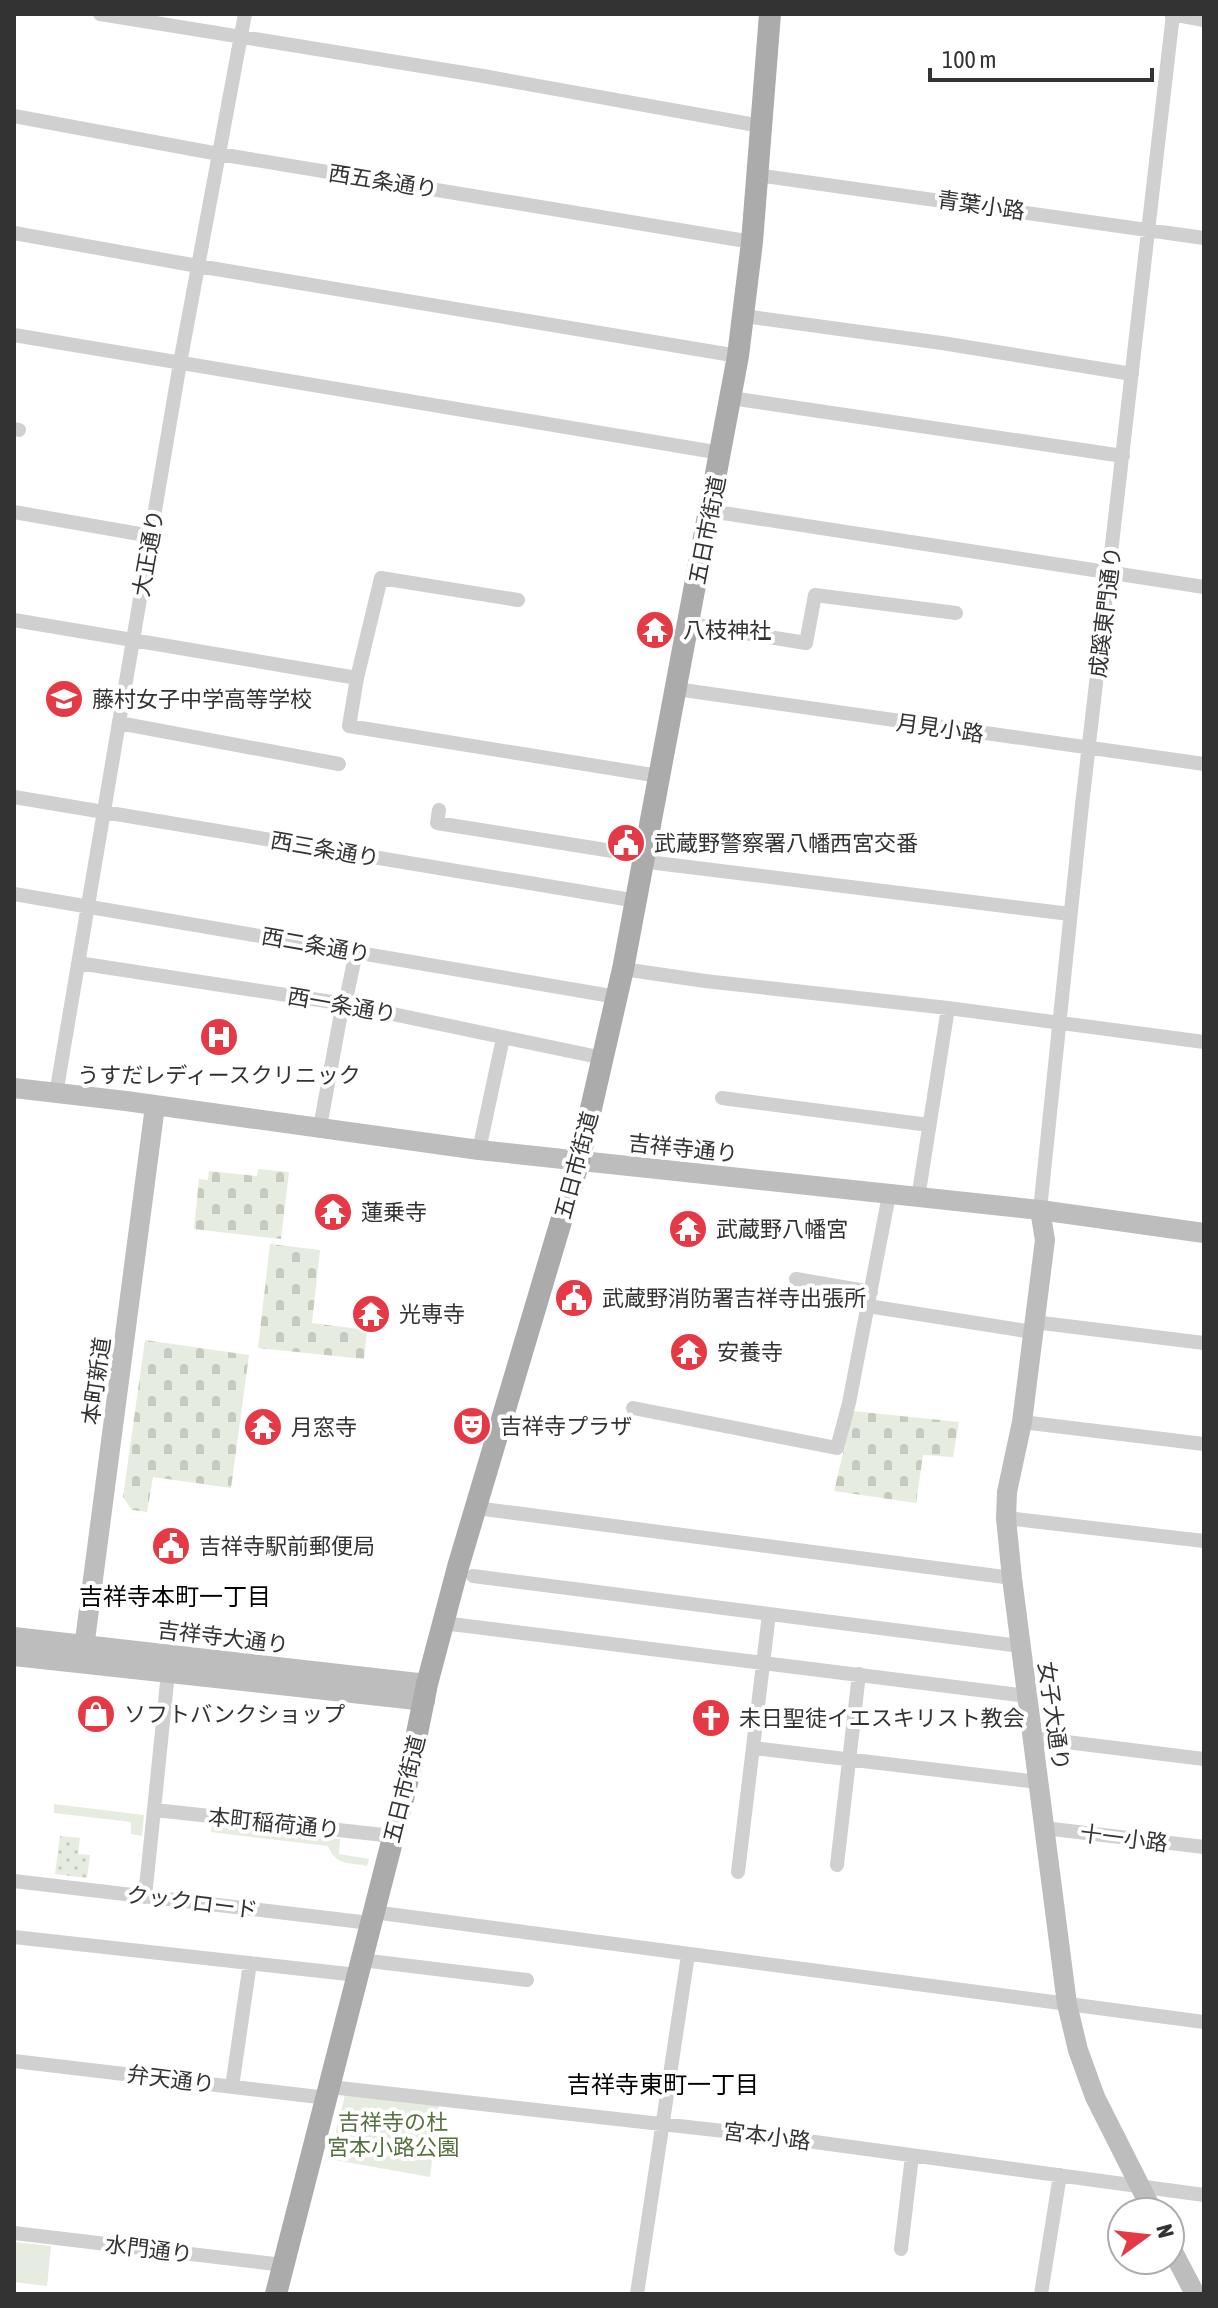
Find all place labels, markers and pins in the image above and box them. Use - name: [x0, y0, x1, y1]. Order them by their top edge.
- temple icon: 八枝神社: [634, 609, 676, 651]
- place label: 八枝神社: [683, 617, 771, 643]
- school or university icon: 藤村女子中学高等学校: [43, 678, 85, 720]
- place label: 藤村女子中学高等学校: [92, 686, 312, 712]
- public building icon: 武蔵野警察署八幡西宮交番: [605, 822, 647, 864]
- place label: 武蔵野警察署八幡西宮交番: [654, 830, 918, 856]
- hospital icon: うすだレディースクリニック: [198, 1016, 240, 1058]
- place label: うすだレディースクリニック: [77, 1062, 361, 1088]
- temple icon: 蓮乗寺: [312, 1191, 354, 1233]
- place label: 蓮乗寺: [361, 1199, 427, 1225]
- temple icon: 武蔵野八幡宮: [667, 1208, 709, 1250]
- place label: 武蔵野八幡宮: [716, 1216, 848, 1242]
- public building icon: 武蔵野消防署吉祥寺出張所: [553, 1277, 595, 1319]
- place label: 武蔵野消防署吉祥寺出張所: [602, 1285, 866, 1311]
- temple icon: 光専寺: [350, 1293, 392, 1335]
- place label: 光専寺: [399, 1301, 465, 1327]
- temple icon: 安養寺: [668, 1331, 710, 1373]
- place label: 安養寺: [717, 1339, 783, 1365]
- theatre icon: 吉祥寺プラザ: [451, 1405, 493, 1447]
- temple icon: 月窓寺: [242, 1406, 284, 1448]
- place label: 吉祥寺プラザ: [500, 1413, 632, 1439]
- place label: 月窓寺: [291, 1414, 357, 1440]
- public building icon: 吉祥寺駅前郵便局: [150, 1525, 192, 1567]
- place label: 吉祥寺駅前郵便局: [199, 1533, 375, 1559]
- shop icon: ソフトバンクショップ: [75, 1693, 117, 1735]
- church icon: 未日聖徒イエスキリスト教会: [690, 1697, 732, 1739]
- place label: ソフトバンクショップ: [124, 1701, 345, 1727]
- place label: 未日聖徒イエスキリスト教会: [739, 1705, 1025, 1731]

